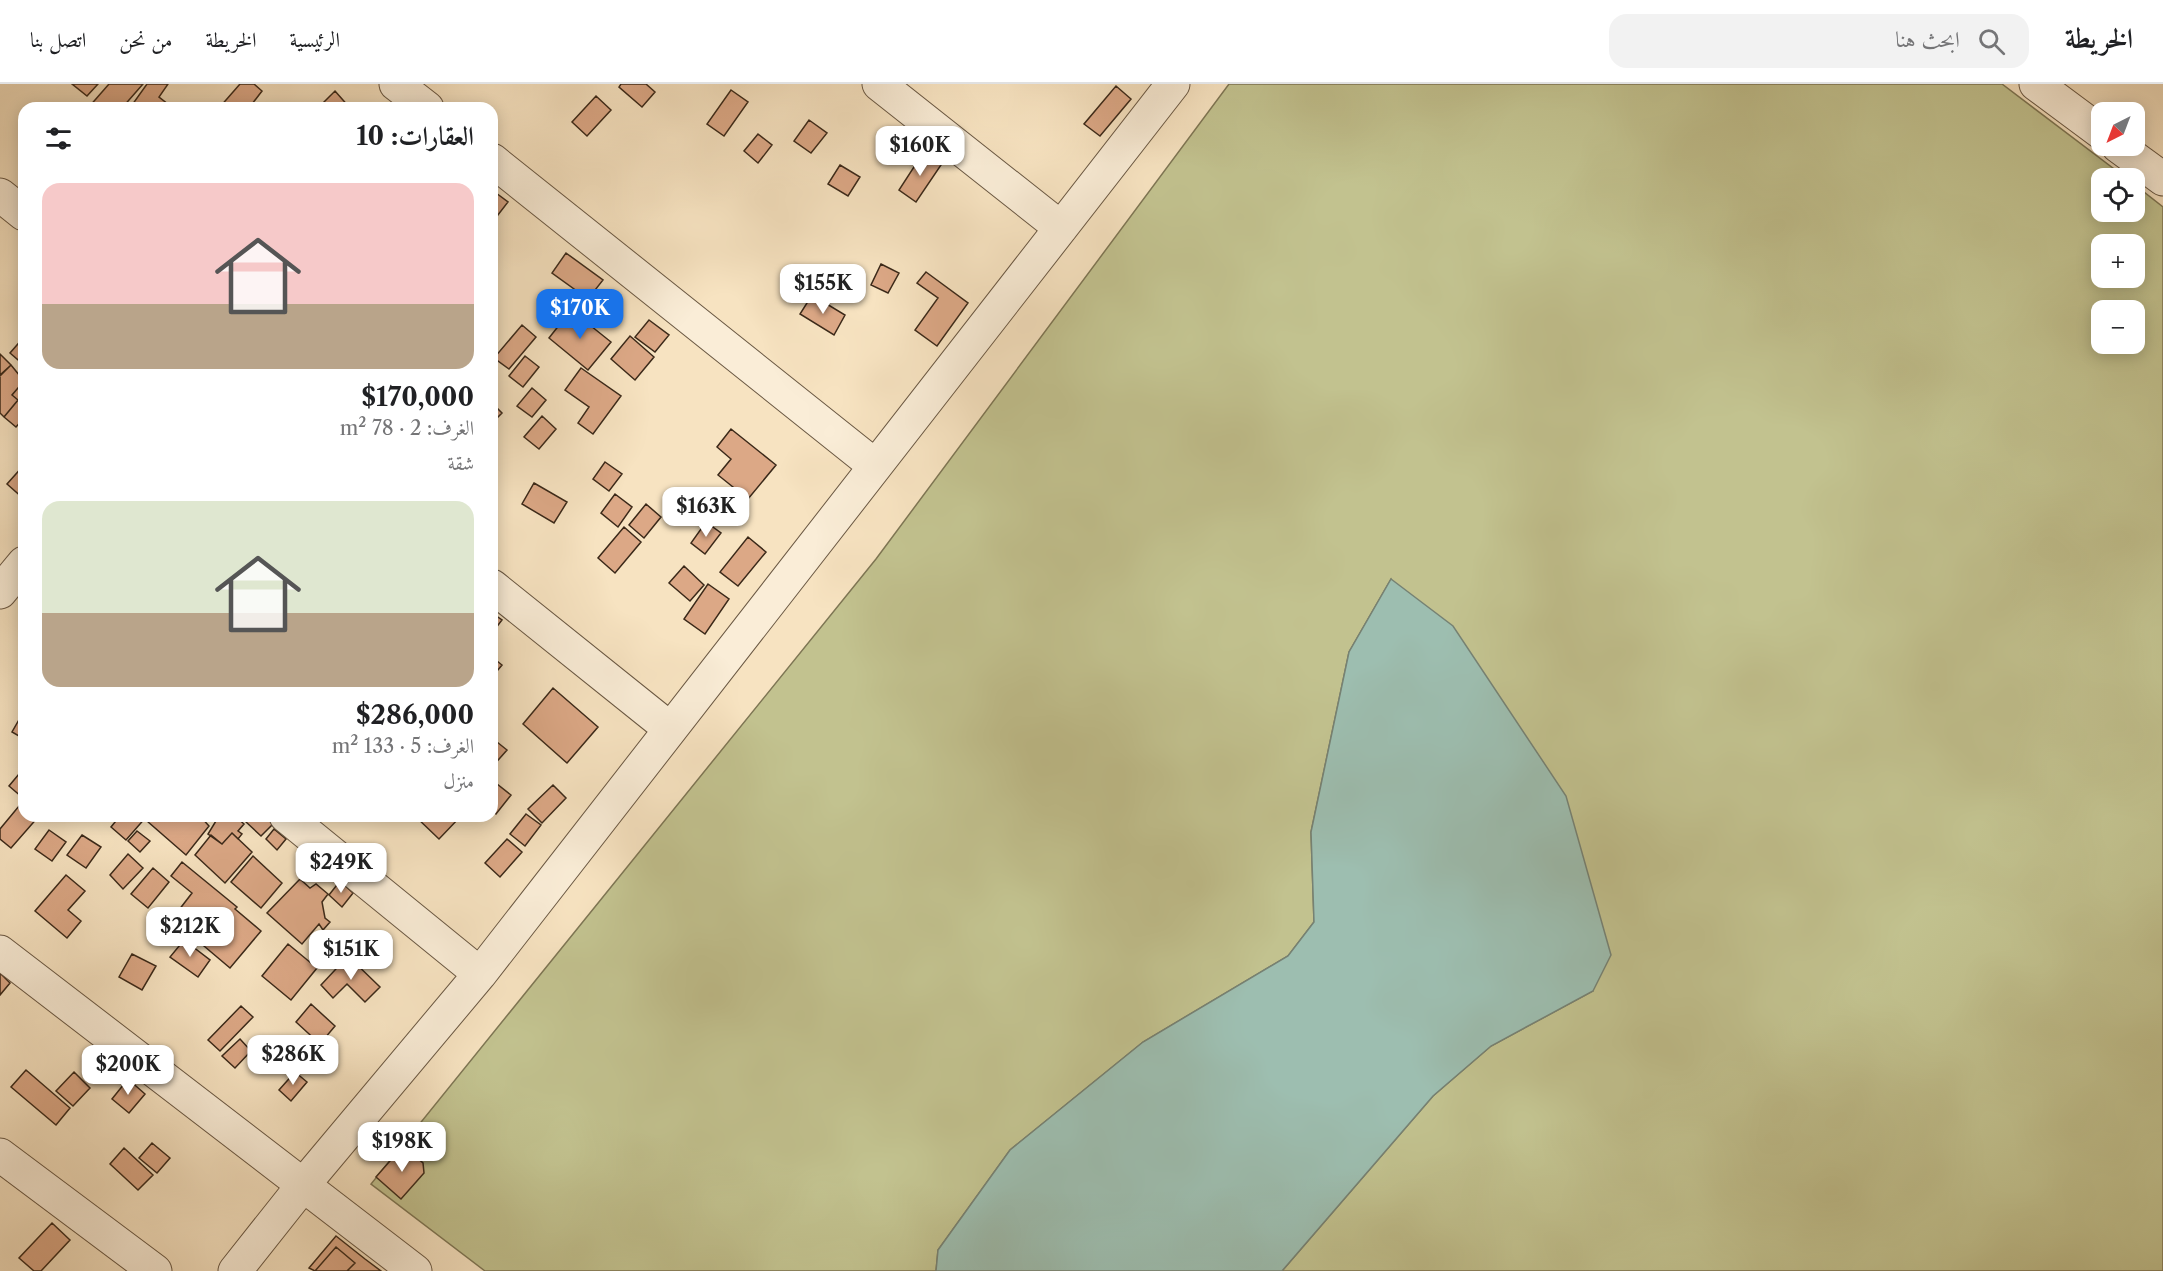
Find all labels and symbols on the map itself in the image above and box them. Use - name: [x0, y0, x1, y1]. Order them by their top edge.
- north arrow: [2091, 102, 2145, 156]
- pin: $160K: [878, 126, 962, 177]
- pin: $155K: [781, 264, 865, 315]
- pin: $170K: [538, 289, 622, 340]
- pin: $163K: [664, 487, 748, 538]
- pin: $249K: [299, 843, 383, 894]
- pin: $212K: [148, 907, 232, 958]
- pin: $151K: [309, 930, 393, 981]
- pin: $286K: [251, 1035, 335, 1086]
- pin: $200K: [86, 1045, 170, 1096]
- pin: $198K: [360, 1122, 444, 1173]

